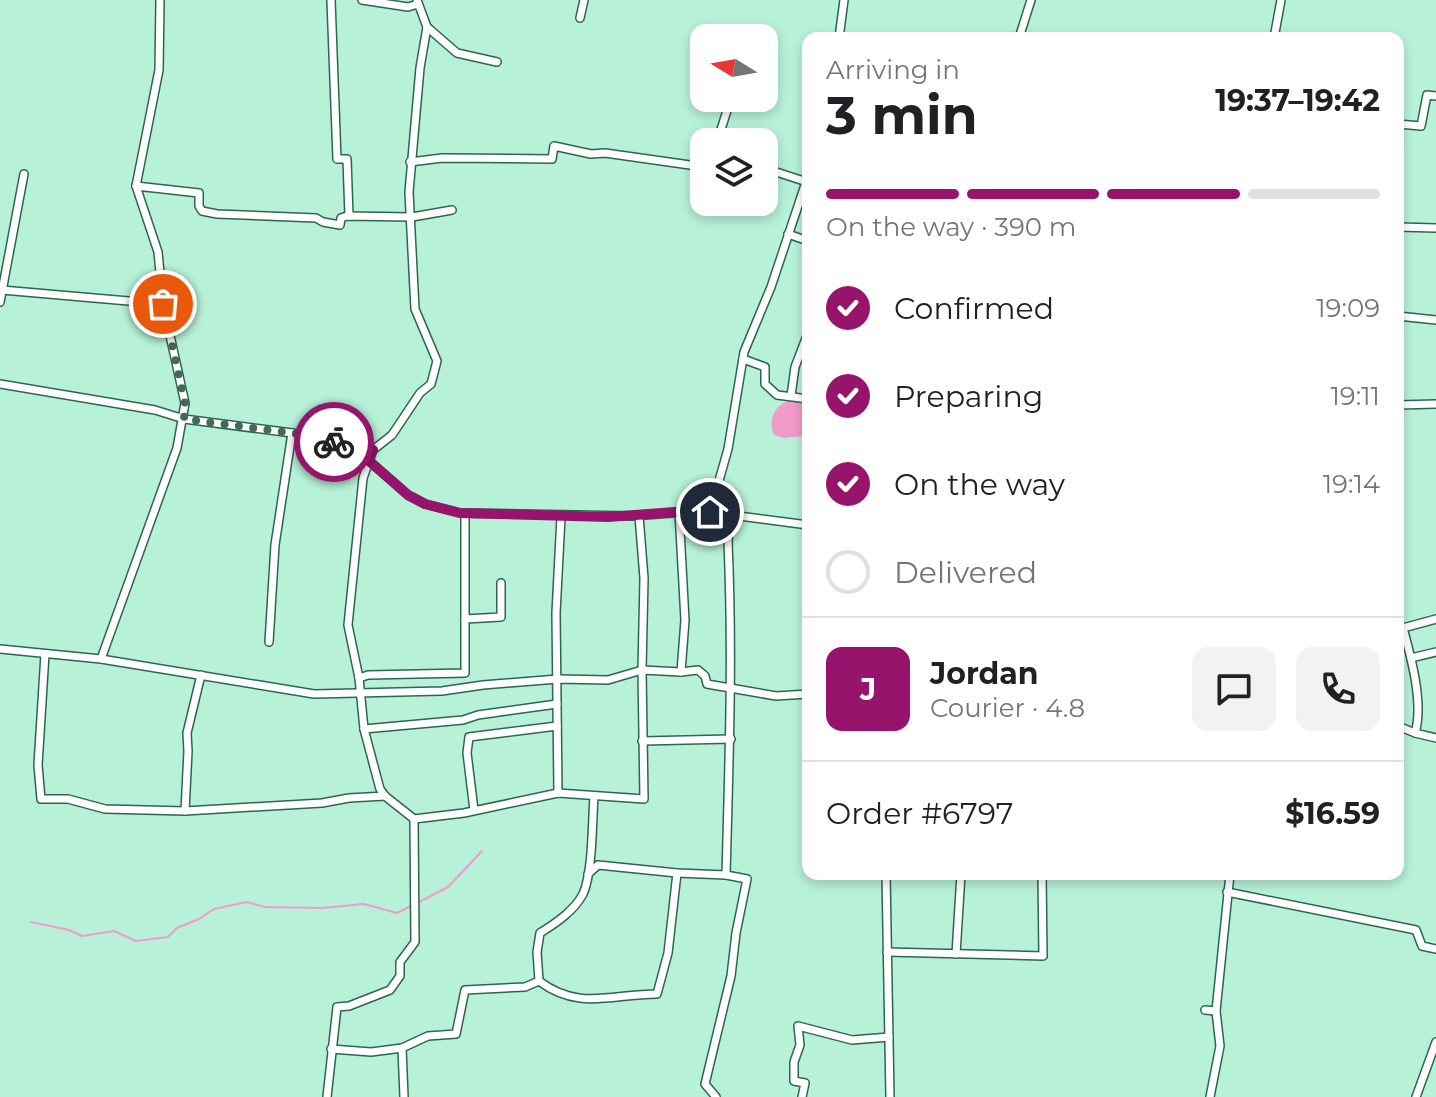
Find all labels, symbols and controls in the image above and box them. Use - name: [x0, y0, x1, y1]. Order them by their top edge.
- north arrow: [690, 24, 778, 112]
- map controls: [690, 24, 778, 216]
- text: Arriving in: [826, 54, 960, 86]
- text: 19:37–19:42: [1215, 82, 1380, 119]
- text: 3 min: [826, 84, 978, 147]
- button: layers: [690, 128, 778, 216]
- text: On the way · 390 m: [826, 211, 1076, 243]
- pin: [129, 270, 197, 338]
- icon: bag: [141, 282, 185, 326]
- icon: check: [826, 286, 870, 330]
- text: Confirmed: [894, 290, 1054, 327]
- text: 19:09: [1316, 292, 1380, 324]
- icon: check: [826, 374, 870, 418]
- text: Preparing: [894, 378, 1043, 415]
- text: 19:11: [1330, 380, 1380, 412]
- courier: [294, 402, 374, 482]
- icon: bike: [312, 420, 356, 464]
- icon: check: [826, 462, 870, 506]
- text: On the way: [894, 466, 1065, 503]
- text: 19:14: [1323, 468, 1380, 500]
- pin: [676, 478, 744, 546]
- icon: home: [688, 490, 732, 534]
- text: Delivered: [894, 554, 1037, 591]
- button: chat: [1192, 647, 1276, 731]
- button: phone: [1296, 647, 1380, 731]
- text: Jordan: [930, 655, 1039, 692]
- text: J: [860, 671, 876, 708]
- text: Courier · 4.8: [930, 692, 1085, 724]
- text: Order #6797: [826, 795, 1013, 832]
- text: $16.59: [1285, 795, 1380, 832]

